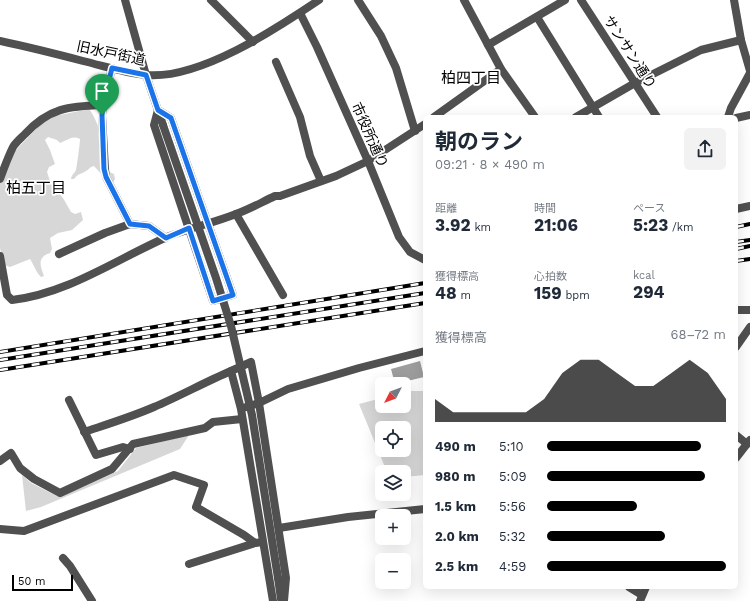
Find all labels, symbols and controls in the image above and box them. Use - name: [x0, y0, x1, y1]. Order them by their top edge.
- street label: サンサン通り: [600, 12, 660, 92]
- street label: 旧水戸街道: [75, 38, 147, 68]
- district label: 柏四丁目: [441, 69, 501, 87]
- pin: [85, 74, 119, 115]
- icon: arrive: [91, 80, 113, 102]
- street label: 市役所通り: [348, 100, 392, 170]
- button: share: [684, 128, 726, 170]
- text: 朝のラン: [435, 129, 523, 154]
- text: 09:21 · 8 × 490 m: [435, 157, 545, 172]
- district label: 柏五丁目: [6, 179, 66, 197]
- text: 距離: [435, 202, 457, 215]
- text: 時間: [534, 202, 556, 215]
- text: ペース: [633, 202, 665, 215]
- text: 3.92: [435, 215, 471, 235]
- text: 21:06: [534, 215, 578, 235]
- text: 5:23: [633, 215, 668, 235]
- text: km: [471, 221, 491, 234]
- text: /km: [668, 221, 694, 234]
- text: kcal: [633, 269, 655, 282]
- text: 獲得標高: [435, 270, 479, 283]
- text: 心拍数: [534, 270, 567, 283]
- text: 294: [633, 282, 665, 302]
- text: 48: [435, 283, 457, 303]
- text: 159: [534, 283, 562, 303]
- text: m: [457, 289, 471, 302]
- text: bpm: [562, 289, 590, 302]
- text: 68–72 m: [671, 327, 726, 342]
- text: 獲得標高: [435, 330, 487, 345]
- north arrow: [375, 377, 411, 413]
- map controls: [375, 377, 411, 589]
- button: locate: [375, 421, 411, 457]
- text: 490 m: [435, 439, 476, 454]
- text: 5:10: [499, 439, 524, 454]
- button: layers: [375, 465, 411, 501]
- text: 980 m: [435, 469, 475, 484]
- text: 5:09: [499, 469, 527, 484]
- text: 1.5 km: [435, 499, 476, 514]
- text: 5:56: [499, 499, 526, 514]
- button: +: [375, 509, 411, 545]
- text: 2.0 km: [435, 529, 479, 544]
- text: 5:32: [499, 529, 526, 544]
- button: −: [375, 553, 411, 589]
- text: 2.5 km: [435, 559, 478, 574]
- text: 4:59: [499, 559, 526, 574]
- scale bar: [12, 573, 73, 592]
- text: 50 m: [18, 575, 45, 588]

